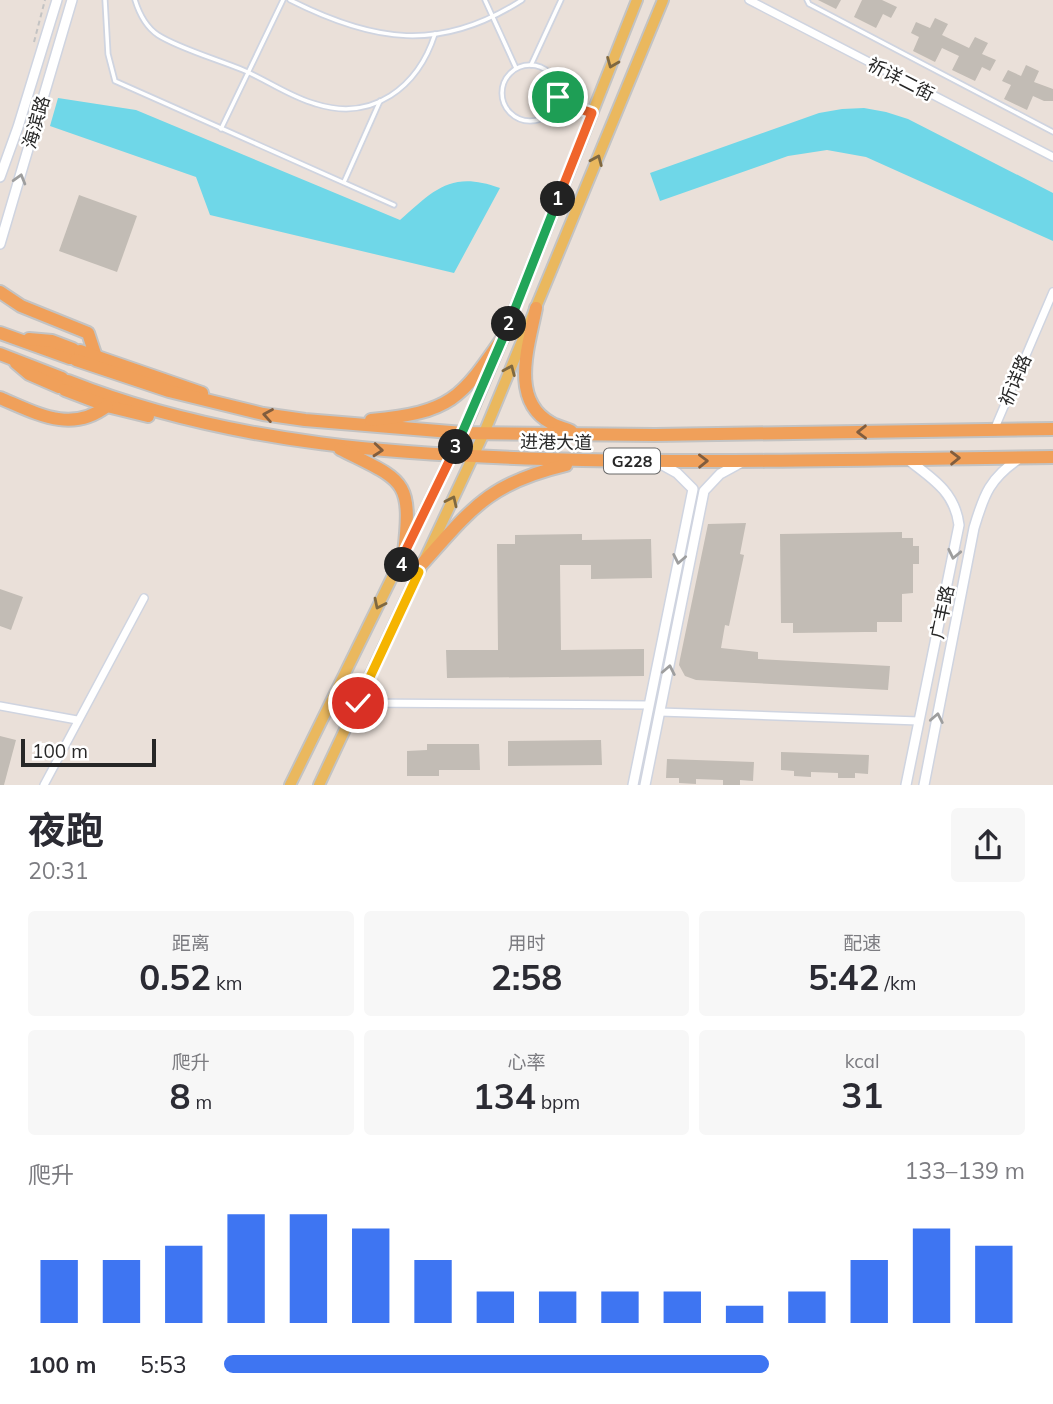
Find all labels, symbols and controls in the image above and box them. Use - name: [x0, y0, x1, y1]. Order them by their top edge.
- street label: 祈详二街: [864, 52, 938, 106]
- one-way arrow: [607, 57, 621, 69]
- pin: [528, 67, 588, 127]
- icon: arrive: [539, 78, 577, 116]
- street label: 海滨路: [18, 93, 54, 151]
- one-way arrow: [589, 155, 603, 167]
- one-way arrow: [11, 173, 26, 185]
- pin: 1: [540, 182, 576, 216]
- text: 1: [552, 186, 563, 210]
- pin: 2: [491, 306, 526, 342]
- text: 2: [503, 311, 514, 335]
- street label: 祈详路: [994, 351, 1036, 409]
- one-way arrow: [502, 365, 516, 378]
- one-way arrow: [262, 408, 274, 423]
- one-way arrow: [857, 424, 867, 440]
- pin: 3: [438, 430, 474, 464]
- street label: 进港大道: [520, 430, 592, 454]
- text: 3: [450, 434, 461, 458]
- one-way arrow: [373, 442, 384, 457]
- road number: G228: [604, 448, 660, 474]
- one-way arrow: [950, 450, 961, 466]
- one-way arrow: [698, 453, 709, 469]
- one-way arrow: [444, 496, 458, 508]
- pin: 4: [384, 548, 420, 582]
- one-way arrow: [947, 548, 962, 560]
- text: 4: [396, 552, 407, 576]
- one-way arrow: [672, 553, 687, 565]
- street label: 广丰路: [925, 583, 959, 641]
- one-way arrow: [373, 597, 387, 609]
- one-way arrow: [660, 664, 675, 676]
- pin: [328, 673, 388, 733]
- icon: check: [339, 684, 377, 722]
- one-way arrow: [929, 712, 944, 723]
- scale bar: [21, 736, 156, 767]
- text: 100 m: [32, 739, 88, 763]
- text: 夜跑: [28, 806, 104, 854]
- button: share: [951, 808, 1025, 882]
- text: 20:31: [28, 856, 88, 885]
- text: 距离: [172, 931, 210, 955]
- text: 用时: [507, 931, 546, 955]
- text: 配速: [843, 931, 881, 955]
- text: 0.52: [139, 955, 211, 999]
- text: 2:58: [491, 955, 562, 999]
- text: 5:42: [808, 955, 880, 999]
- text: km: [211, 971, 242, 995]
- text: /km: [880, 971, 916, 995]
- text: kcal: [845, 1049, 880, 1073]
- text: 爬升: [172, 1050, 210, 1074]
- text: 心率: [507, 1050, 546, 1074]
- text: 31: [841, 1073, 883, 1117]
- text: 8: [169, 1074, 191, 1118]
- text: 134: [473, 1074, 536, 1118]
- text: m: [191, 1090, 212, 1114]
- text: bpm: [536, 1090, 580, 1114]
- text: 133–139 m: [904, 1156, 1025, 1185]
- text: 爬升: [28, 1160, 74, 1189]
- text: 100 m: [28, 1350, 96, 1379]
- text: 5:53: [140, 1350, 187, 1379]

